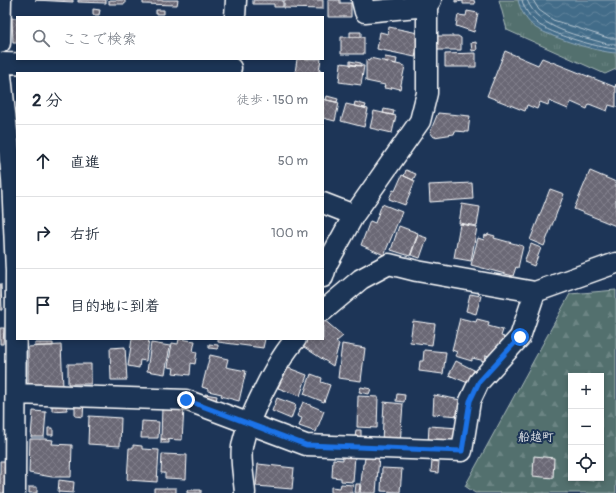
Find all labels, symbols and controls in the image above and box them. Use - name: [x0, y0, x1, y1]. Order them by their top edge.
- search box: [16, 16, 324, 60]
- icon: search: [30, 27, 52, 49]
- text: ここで検索: [62, 30, 137, 49]
- text: 2 分: [32, 90, 62, 111]
- text: 徒歩 · 150 m: [237, 92, 308, 108]
- icon: ahead: [32, 150, 54, 172]
- text: 直進: [70, 153, 100, 172]
- text: 50 m: [278, 153, 308, 169]
- icon: right: [32, 222, 54, 244]
- text: 右折: [70, 225, 100, 244]
- text: 100 m: [271, 225, 308, 241]
- icon: arrive: [32, 294, 54, 316]
- text: 目的地に到着: [70, 297, 160, 316]
- route start: [511, 328, 529, 346]
- map controls: [568, 373, 604, 481]
- button: +: [568, 373, 604, 409]
- route end: [177, 391, 195, 409]
- button: −: [568, 409, 604, 445]
- district label: 船越町: [518, 430, 554, 445]
- button: locate: [568, 445, 604, 481]

